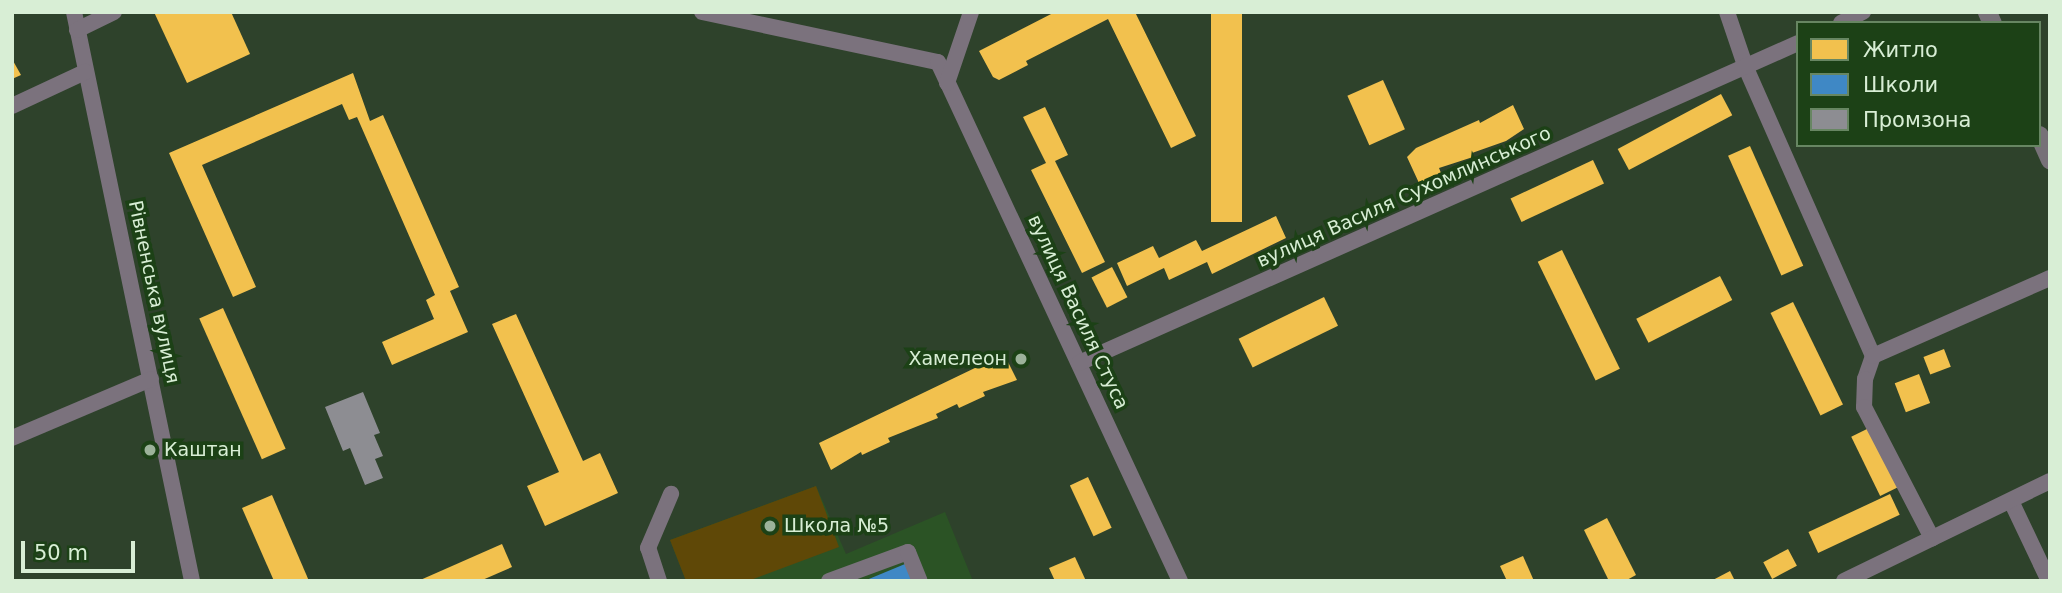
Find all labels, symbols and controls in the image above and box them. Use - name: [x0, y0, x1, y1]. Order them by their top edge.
- legend: [1796, 21, 2041, 147]
- text: Житло: [1863, 38, 1938, 62]
- text: Школи: [1863, 73, 1938, 97]
- text: Промзона: [1863, 108, 1971, 132]
- street label: вулиця Василя Сухомлинського: [1253, 122, 1555, 272]
- street label: Рівненська вулиця: [123, 198, 185, 386]
- street label: вулиця Василя Стуса: [1023, 211, 1133, 413]
- place label: Хамелеон: [908, 348, 1007, 370]
- marker: Хамелеон: [1013, 351, 1029, 367]
- place label: Каштан: [164, 439, 242, 461]
- marker: Каштан: [142, 442, 158, 458]
- place label: Школа №5: [784, 515, 889, 537]
- marker: Школа №5: [762, 518, 778, 534]
- scale bar: [24, 526, 138, 570]
- text: 50 m: [34, 541, 88, 565]

